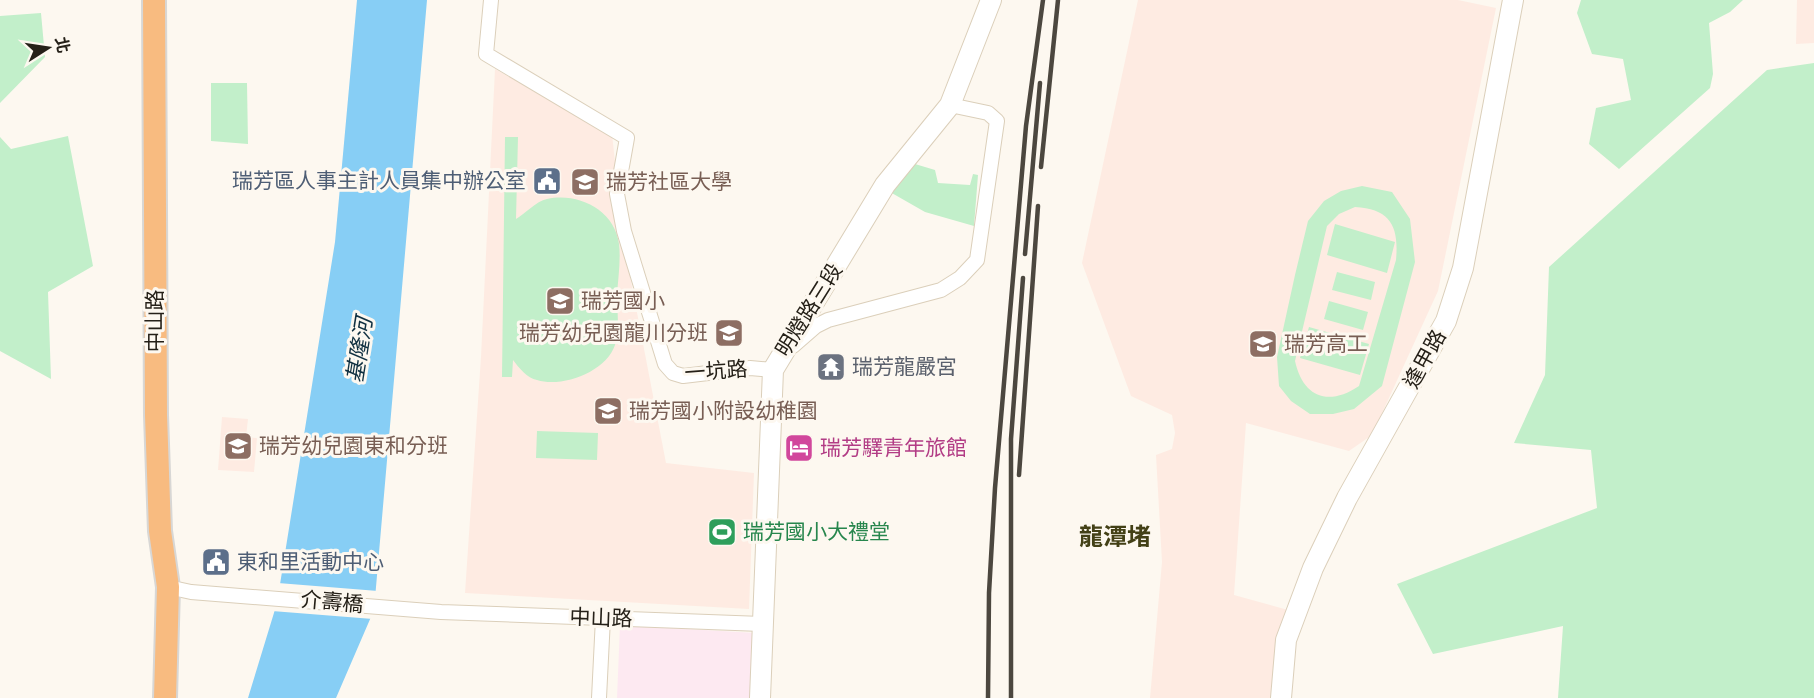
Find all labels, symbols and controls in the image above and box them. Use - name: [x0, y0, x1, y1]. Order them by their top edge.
- north arrow: [18, 18, 78, 78]
- text: 北: [51, 35, 73, 55]
- public building icon: 瑞芳區人事主計人員集中辦公室: [531, 165, 563, 197]
- school or university icon: 瑞芳社區大學: [569, 166, 601, 198]
- place label: 瑞芳區人事主計人員集中辦公室: [232, 168, 526, 193]
- place label: 瑞芳社區大學: [606, 169, 732, 194]
- street label: 明燈路三段: [770, 259, 847, 361]
- school or university icon: 瑞芳國小: [544, 285, 576, 317]
- place label: 瑞芳國小: [581, 288, 665, 313]
- street label: 中山路: [142, 290, 167, 353]
- water label: 基隆河: [342, 312, 378, 385]
- school or university icon: 瑞芳幼兒園龍川分班: [713, 317, 745, 349]
- place label: 瑞芳幼兒園龍川分班: [519, 320, 708, 345]
- street label: 逢甲路: [1398, 325, 1451, 392]
- school or university icon: 瑞芳高工: [1247, 328, 1279, 360]
- place label: 瑞芳高工: [1284, 331, 1368, 356]
- temple icon: 瑞芳龍嚴宮: [815, 351, 847, 383]
- place label: 瑞芳龍嚴宮: [852, 354, 957, 379]
- street label: 一坑路: [684, 356, 748, 385]
- school or university icon: 瑞芳國小附設幼稚園: [592, 395, 624, 427]
- place label: 瑞芳國小附設幼稚園: [629, 398, 818, 423]
- school or university icon: 瑞芳幼兒園東和分班: [222, 430, 254, 462]
- hotel icon: 瑞芳驛青年旅館: [783, 432, 815, 464]
- place label: 瑞芳幼兒園東和分班: [259, 433, 448, 458]
- place label: 瑞芳驛青年旅館: [820, 435, 967, 460]
- sports icon: 瑞芳國小大禮堂: [706, 516, 738, 548]
- place label: 瑞芳國小大禮堂: [743, 519, 890, 544]
- district label: 龍潭堵: [1079, 523, 1151, 551]
- public building icon: 東和里活動中心: [200, 546, 232, 578]
- place label: 東和里活動中心: [237, 549, 384, 574]
- street label: 介壽橋: [300, 586, 365, 617]
- street label: 中山路: [569, 604, 633, 631]

